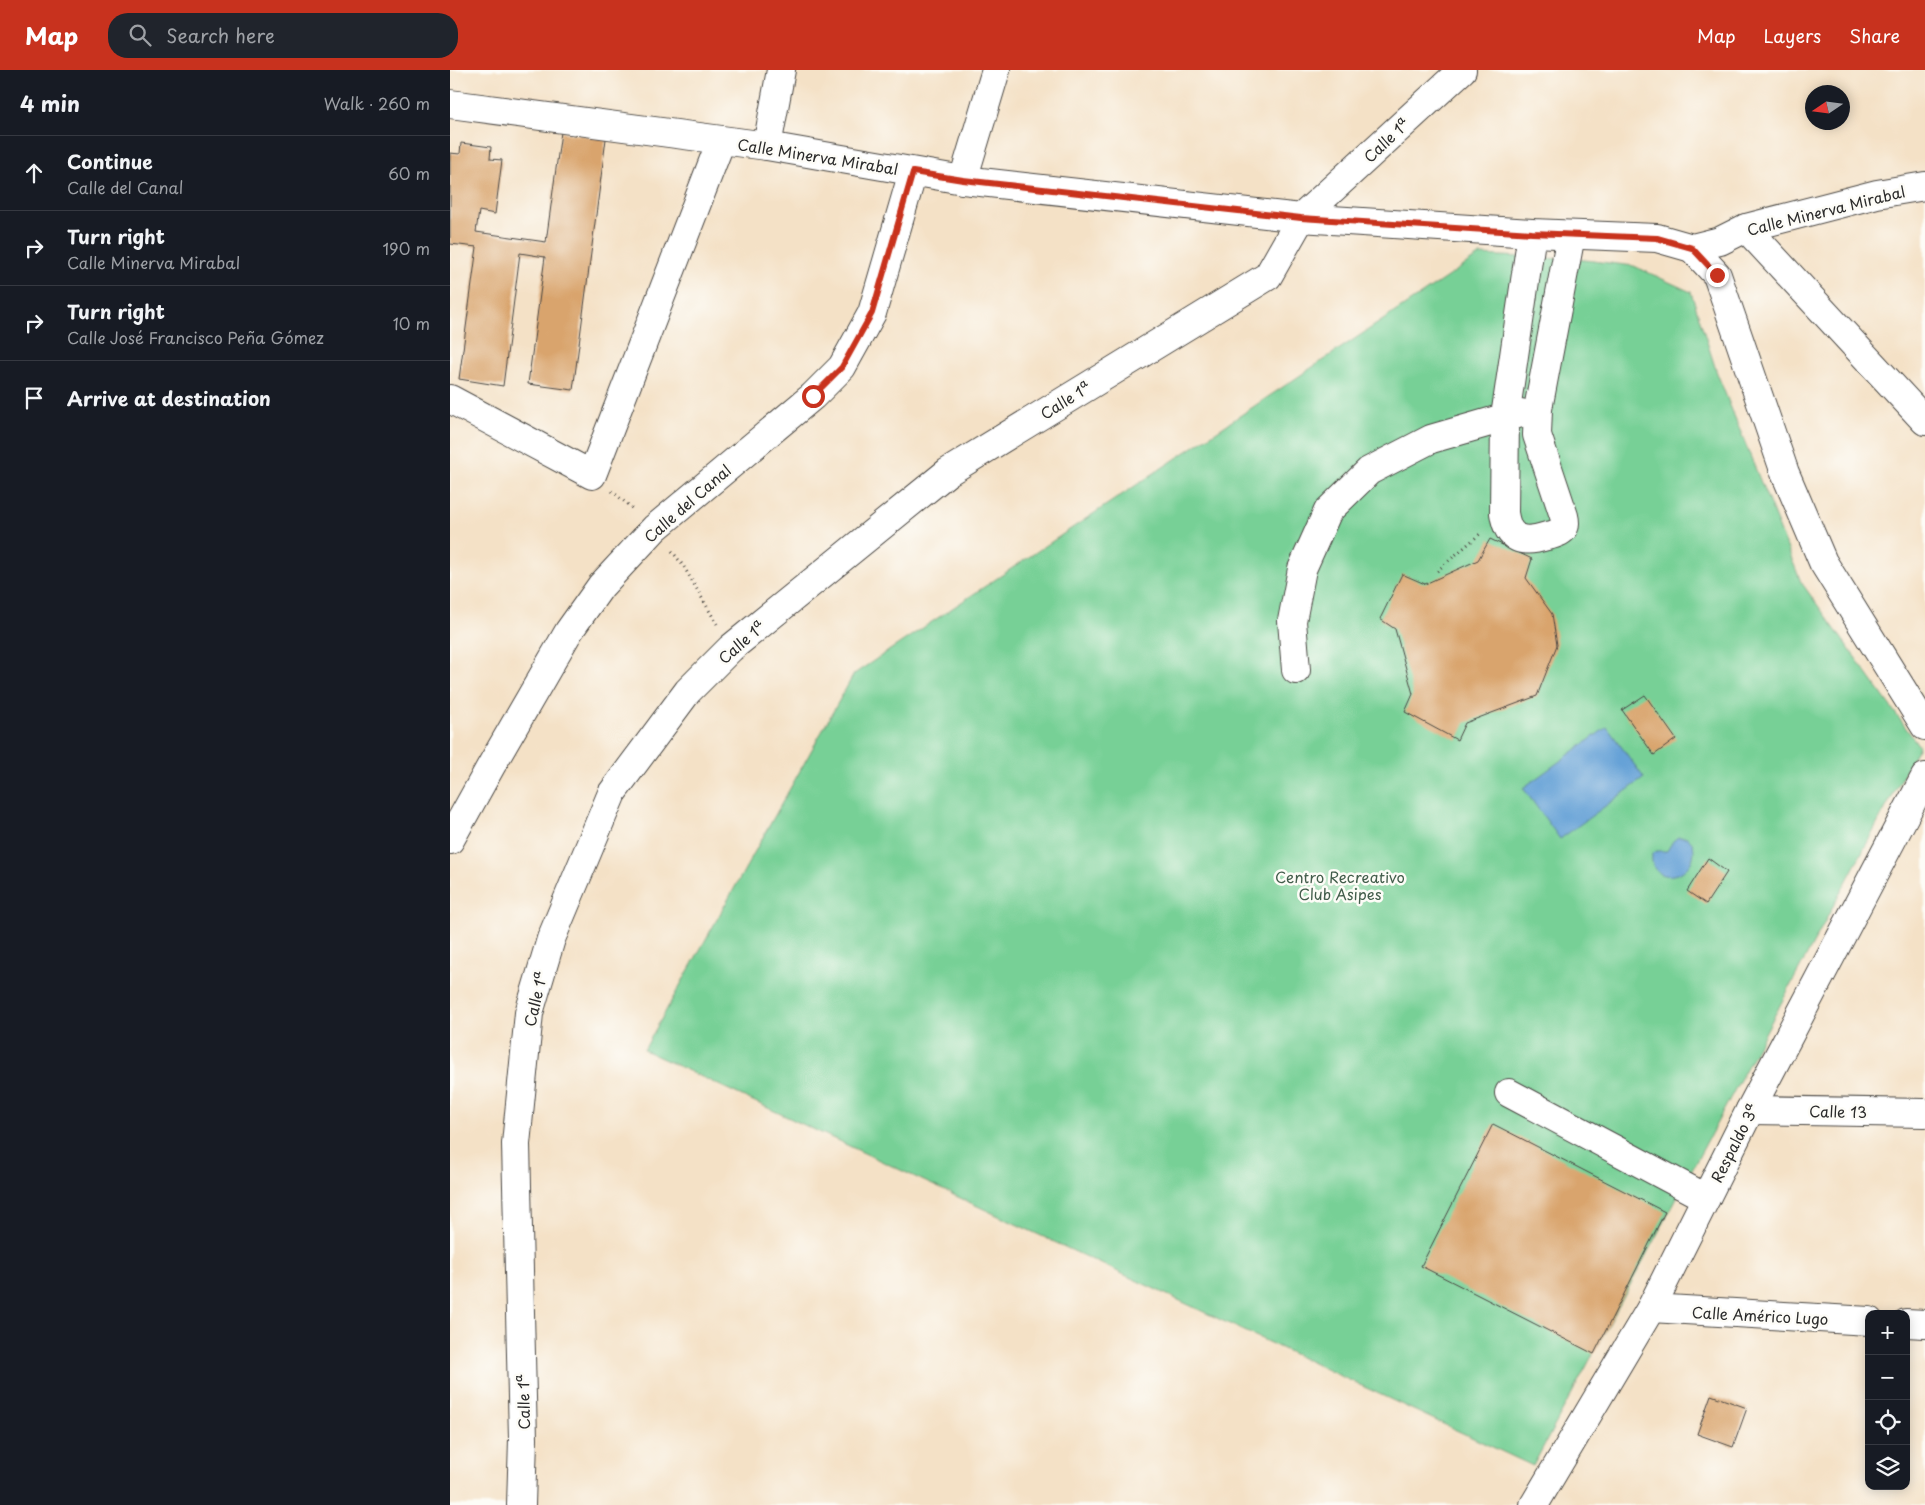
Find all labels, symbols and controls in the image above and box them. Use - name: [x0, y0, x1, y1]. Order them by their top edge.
- search box: [108, 13, 458, 58]
- text: Map: [25, 17, 78, 53]
- icon: search: [126, 21, 154, 49]
- text: Search here: [166, 21, 275, 49]
- text: Map: [1697, 22, 1736, 49]
- text: Layers: [1764, 22, 1821, 49]
- text: Share: [1849, 22, 1900, 49]
- north arrow: [1805, 85, 1850, 130]
- text: 4 min: [20, 87, 80, 119]
- text: Walk · 260 m: [324, 91, 430, 115]
- street label: Calle 1ª: [1358, 113, 1414, 167]
- street label: Calle Minerva Mirabal: [736, 132, 900, 180]
- text: Continue: [67, 147, 153, 175]
- icon: ahead: [20, 159, 48, 187]
- text: 60 m: [388, 161, 430, 185]
- text: Calle del Canal: [67, 175, 183, 199]
- street label: Calle Minerva Mirabal: [1744, 179, 1908, 241]
- text: Turn right: [67, 222, 165, 250]
- icon: right: [20, 234, 48, 262]
- text: 190 m: [382, 236, 430, 260]
- text: Calle Minerva Mirabal: [67, 250, 240, 274]
- route end: [1706, 264, 1729, 287]
- text: Turn right: [67, 297, 165, 325]
- icon: right: [20, 309, 48, 337]
- text: 10 m: [393, 311, 430, 335]
- text: Calle José Francisco Peña Gómez: [67, 325, 324, 349]
- street label: Calle 1ª: [1035, 376, 1095, 424]
- icon: arrive: [20, 384, 48, 412]
- text: Arrive at destination: [67, 384, 271, 412]
- route start: [802, 385, 825, 408]
- street label: Calle del Canal: [638, 459, 736, 547]
- street label: Calle 1ª: [713, 615, 769, 669]
- park label: Centro Recreativo Club Asipes: [1275, 865, 1405, 905]
- street label: Calle 1ª: [518, 969, 552, 1029]
- street label: Calle 13: [1809, 1099, 1867, 1123]
- street label: Respaldo 3ª: [1704, 1100, 1764, 1186]
- street label: Calle Américo Lugo: [1691, 1300, 1829, 1330]
- map controls: [1865, 1310, 1910, 1490]
- button: +: [1865, 1310, 1910, 1355]
- button: −: [1865, 1355, 1910, 1400]
- street label: Calle 1ª: [511, 1374, 535, 1430]
- button: locate: [1865, 1400, 1910, 1445]
- button: layers: [1865, 1445, 1910, 1490]

